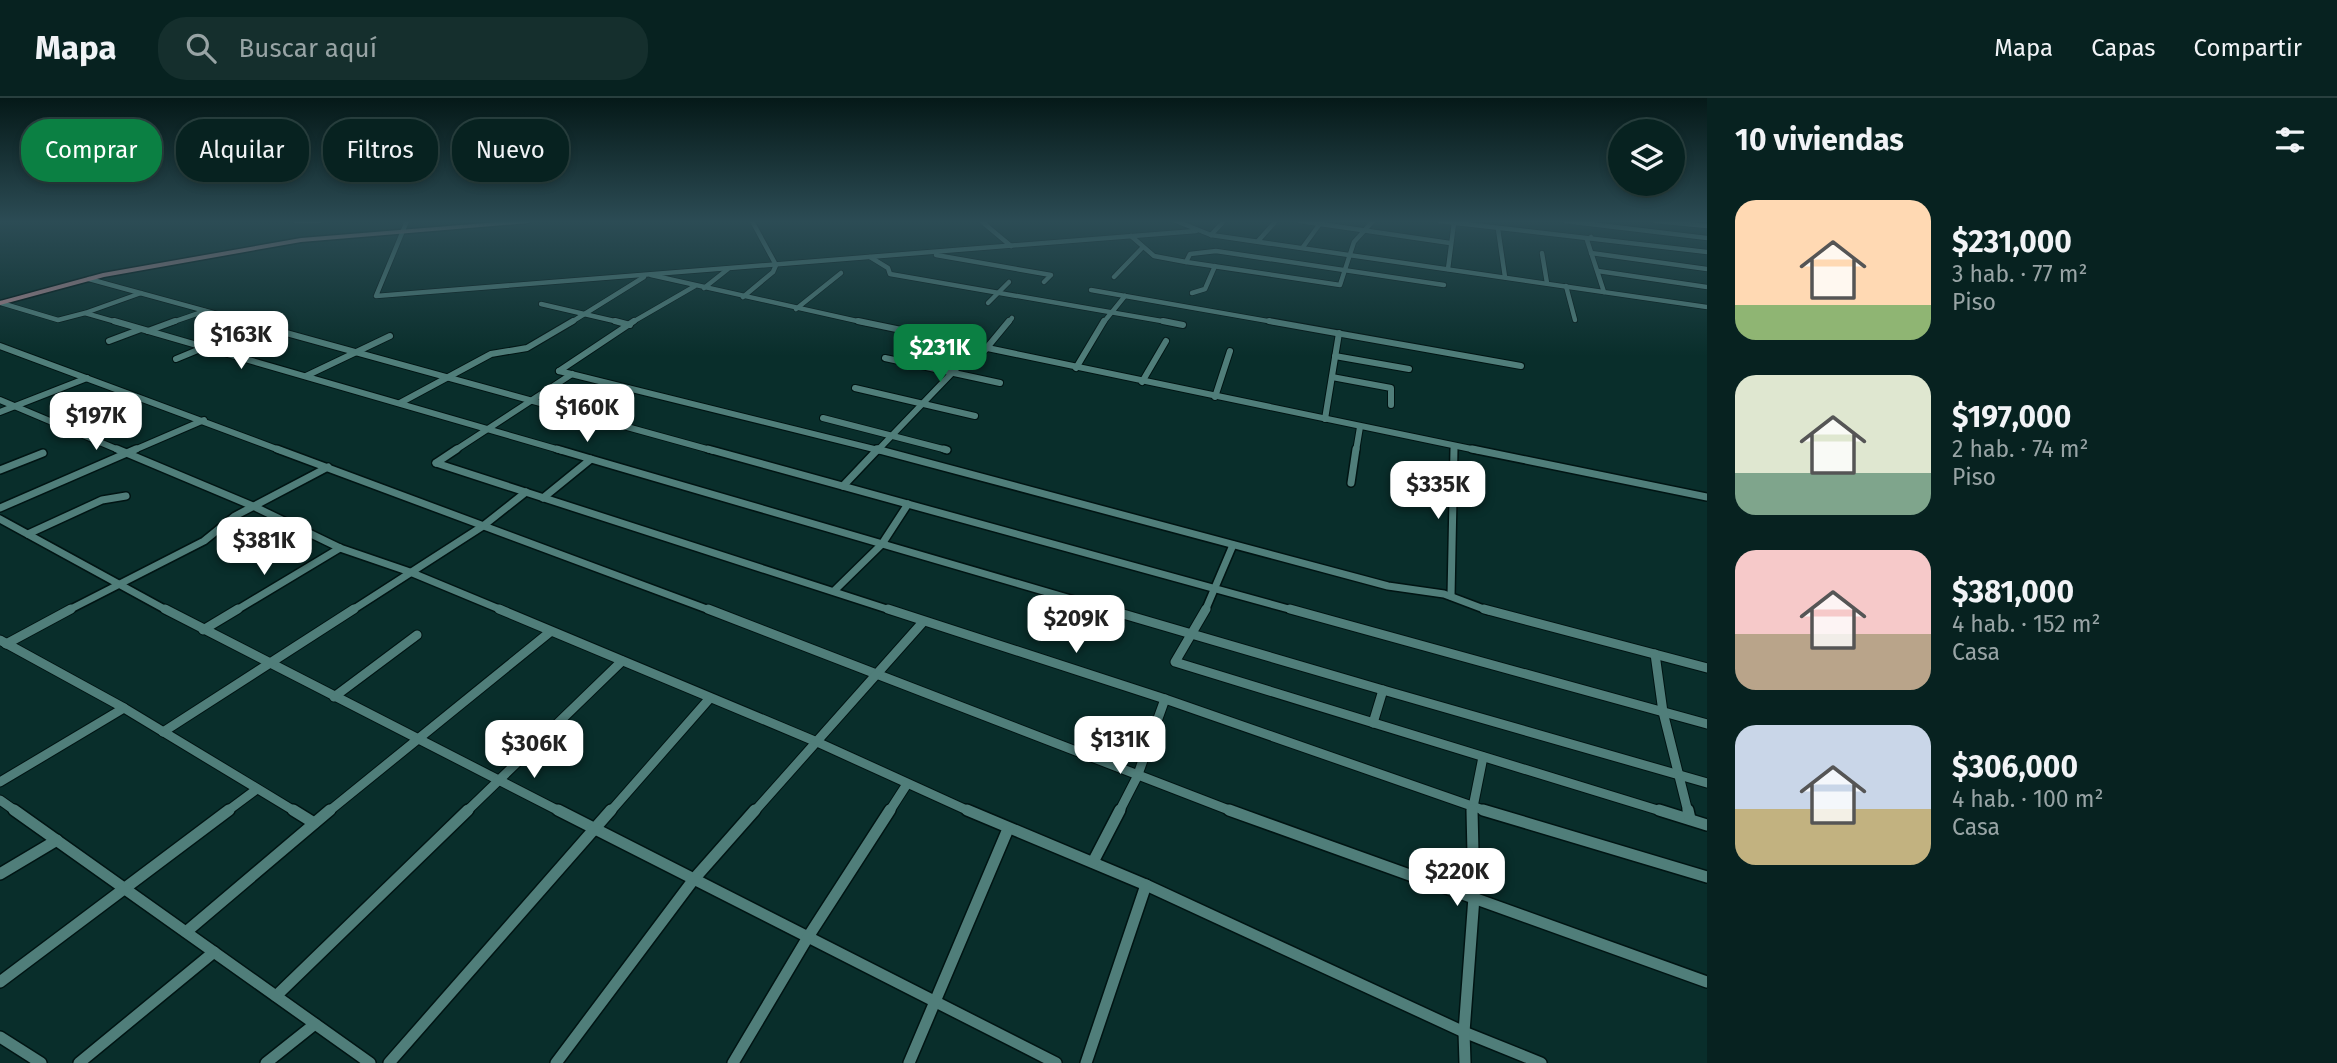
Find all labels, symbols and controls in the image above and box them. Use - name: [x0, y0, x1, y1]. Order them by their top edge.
- search box: [158, 17, 648, 80]
- text: Mapa: [35, 28, 116, 68]
- icon: search: [182, 29, 220, 67]
- text: Buscar aquí: [238, 33, 377, 64]
- text: Mapa: [1994, 34, 2053, 62]
- text: Capas: [2091, 34, 2155, 62]
- text: Compartir: [2193, 34, 2302, 62]
- chip: Comprar: [21, 119, 162, 182]
- chip: Alquilar: [176, 119, 309, 182]
- chip: Filtros: [323, 119, 438, 182]
- chip: Nuevo: [452, 119, 569, 182]
- map controls: [1608, 119, 1685, 196]
- button: layers: [1608, 119, 1685, 196]
- icon: filters: [2271, 121, 2309, 159]
- text: 10 viviendas: [1735, 122, 1904, 158]
- text: $231,000: [1952, 224, 2072, 260]
- icon: home: [1791, 228, 1875, 312]
- text: 3 hab. · 77 m²: [1952, 260, 2088, 288]
- text: Piso: [1952, 288, 1996, 316]
- pin: $163K: [192, 312, 290, 371]
- text: $163K: [210, 320, 272, 348]
- pin: $231K: [891, 324, 989, 384]
- text: $231K: [910, 333, 970, 361]
- pin: $160K: [538, 384, 636, 444]
- pin: $197K: [47, 392, 145, 452]
- text: $160K: [555, 393, 619, 421]
- text: $197,000: [1952, 399, 2071, 435]
- text: $197K: [66, 401, 126, 429]
- icon: home: [1791, 403, 1875, 487]
- text: 2 hab. · 74 m²: [1952, 435, 2089, 463]
- pin: $335K: [1389, 462, 1487, 521]
- text: Piso: [1952, 463, 1996, 491]
- text: $335K: [1406, 470, 1470, 498]
- pin: $381K: [215, 518, 313, 577]
- text: $381K: [233, 526, 295, 554]
- text: $381,000: [1952, 574, 2074, 610]
- icon: home: [1791, 578, 1875, 662]
- pin: $209K: [1027, 596, 1125, 655]
- text: $209K: [1044, 604, 1108, 632]
- text: 4 hab. · 152 m²: [1952, 610, 2100, 638]
- text: Casa: [1952, 638, 2000, 666]
- pin: $131K: [1071, 716, 1169, 776]
- pin: $306K: [485, 720, 583, 780]
- text: $131K: [1090, 725, 1150, 753]
- text: $306K: [501, 729, 567, 757]
- text: $306,000: [1952, 749, 2078, 785]
- icon: home: [1791, 753, 1875, 837]
- text: 4 hab. · 100 m²: [1952, 785, 2104, 813]
- text: Casa: [1952, 813, 2000, 841]
- pin: $220K: [1408, 848, 1506, 908]
- text: $220K: [1425, 857, 1489, 885]

